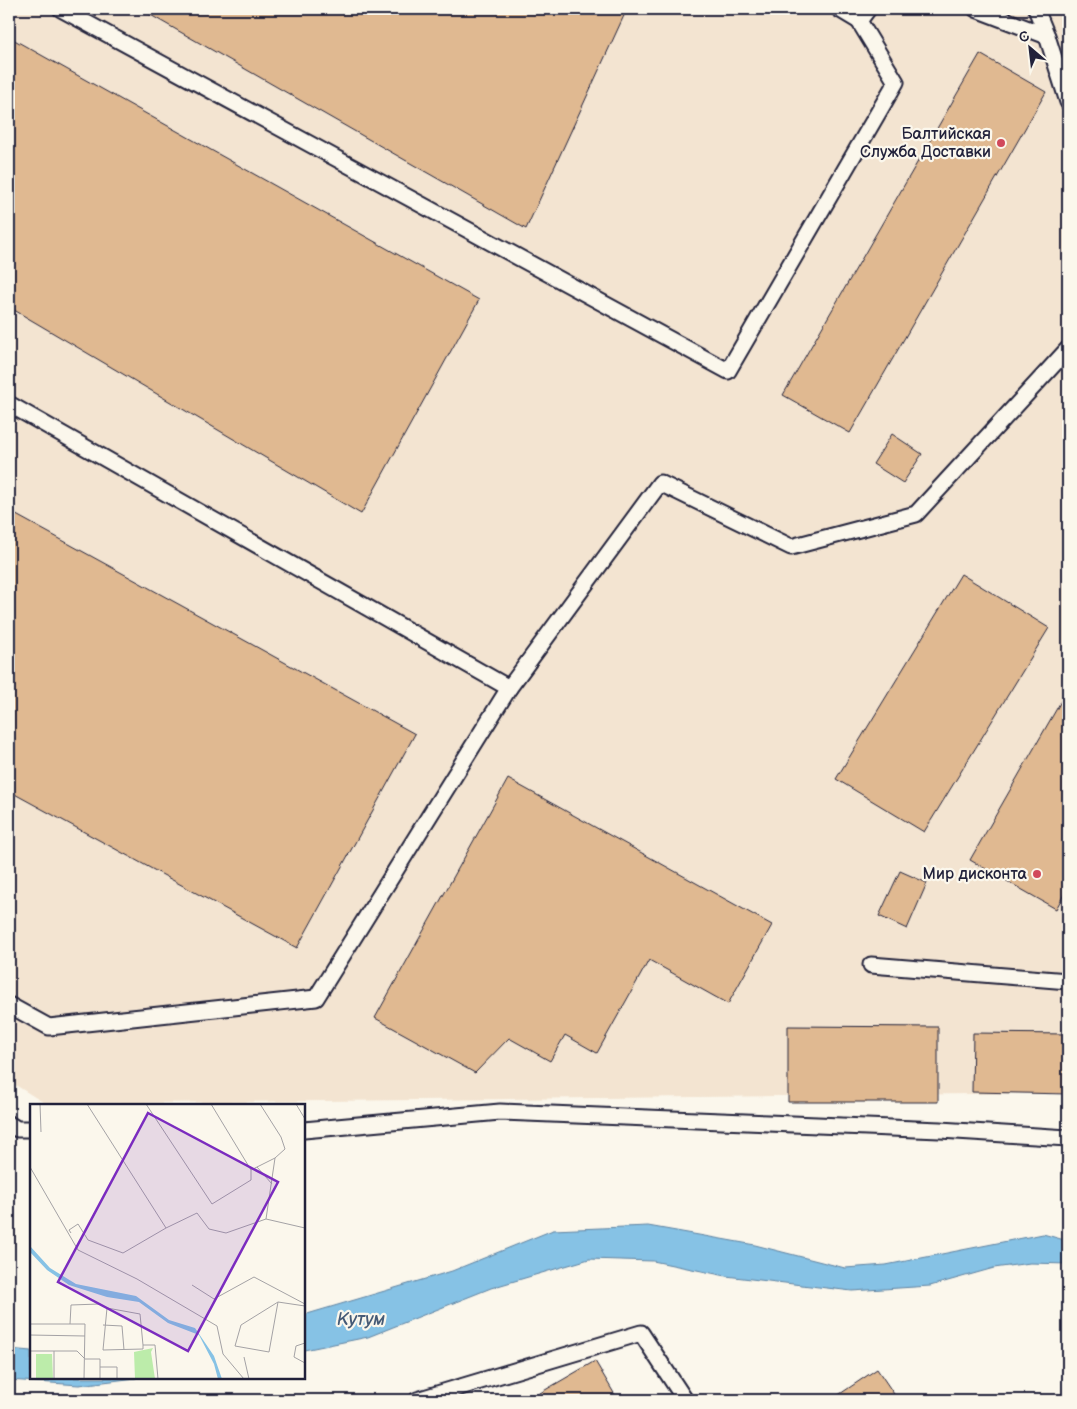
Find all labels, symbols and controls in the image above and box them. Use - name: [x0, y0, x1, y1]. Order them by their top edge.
- north arrow: [1004, 22, 1054, 72]
- text: С: [1016, 27, 1033, 47]
- place label: Балтийская Служба Доставки: [860, 125, 991, 162]
- marker: Балтийская Служба Доставки: [995, 137, 1007, 149]
- place label: Мир дисконта: [923, 865, 1028, 884]
- marker: Мир дисконта: [1031, 868, 1043, 880]
- inset map: [30, 1104, 305, 1379]
- water label: Кутум: [337, 1309, 385, 1330]

